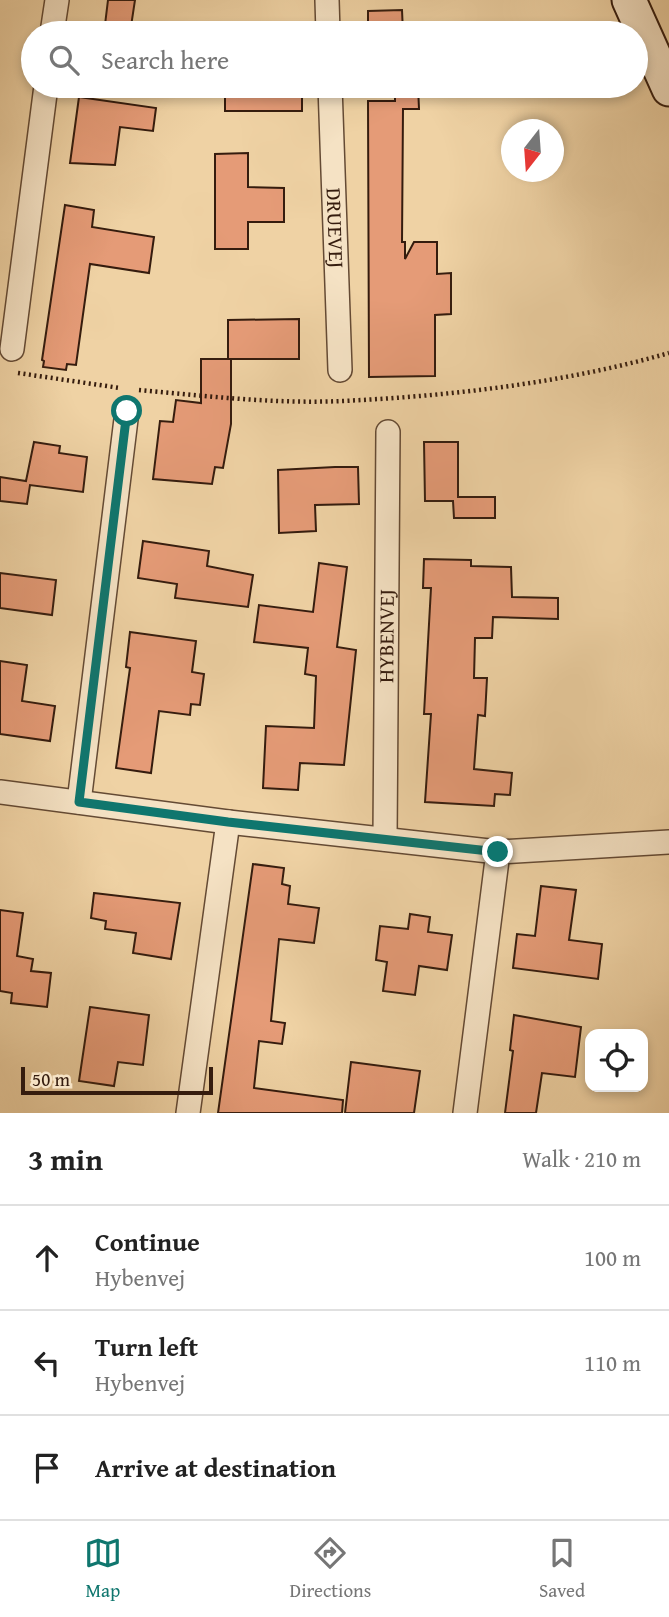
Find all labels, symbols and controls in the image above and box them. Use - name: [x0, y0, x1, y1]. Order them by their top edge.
- search box: [21, 21, 648, 98]
- text: Search here: [101, 40, 229, 79]
- icon: search: [45, 41, 83, 79]
- north arrow: [501, 119, 564, 182]
- street label: DRUEVEJ: [319, 187, 352, 269]
- route start: [111, 395, 142, 426]
- street label: HYBENVEJ: [370, 589, 402, 683]
- route end: [482, 836, 513, 867]
- map controls: [585, 1029, 648, 1092]
- button: locate: [585, 1029, 648, 1092]
- scale bar: [21, 1064, 214, 1096]
- text: 50 m: [32, 1065, 70, 1093]
- text: 3 min: [28, 1137, 103, 1181]
- text: Walk · 210 m: [522, 1142, 641, 1175]
- text: Continue: [95, 1222, 200, 1261]
- icon: ahead: [28, 1239, 66, 1277]
- text: 100 m: [584, 1241, 641, 1274]
- text: Hybenvej: [95, 1261, 185, 1294]
- text: Turn left: [95, 1327, 198, 1366]
- icon: left: [28, 1344, 66, 1382]
- text: 110 m: [584, 1346, 641, 1379]
- text: Hybenvej: [95, 1366, 185, 1399]
- text: Arrive at destination: [95, 1448, 336, 1487]
- icon: arrive: [28, 1449, 66, 1487]
- tab: Map: [84, 1534, 122, 1604]
- tab: Directions: [290, 1534, 371, 1604]
- tab: Saved: [539, 1534, 585, 1604]

